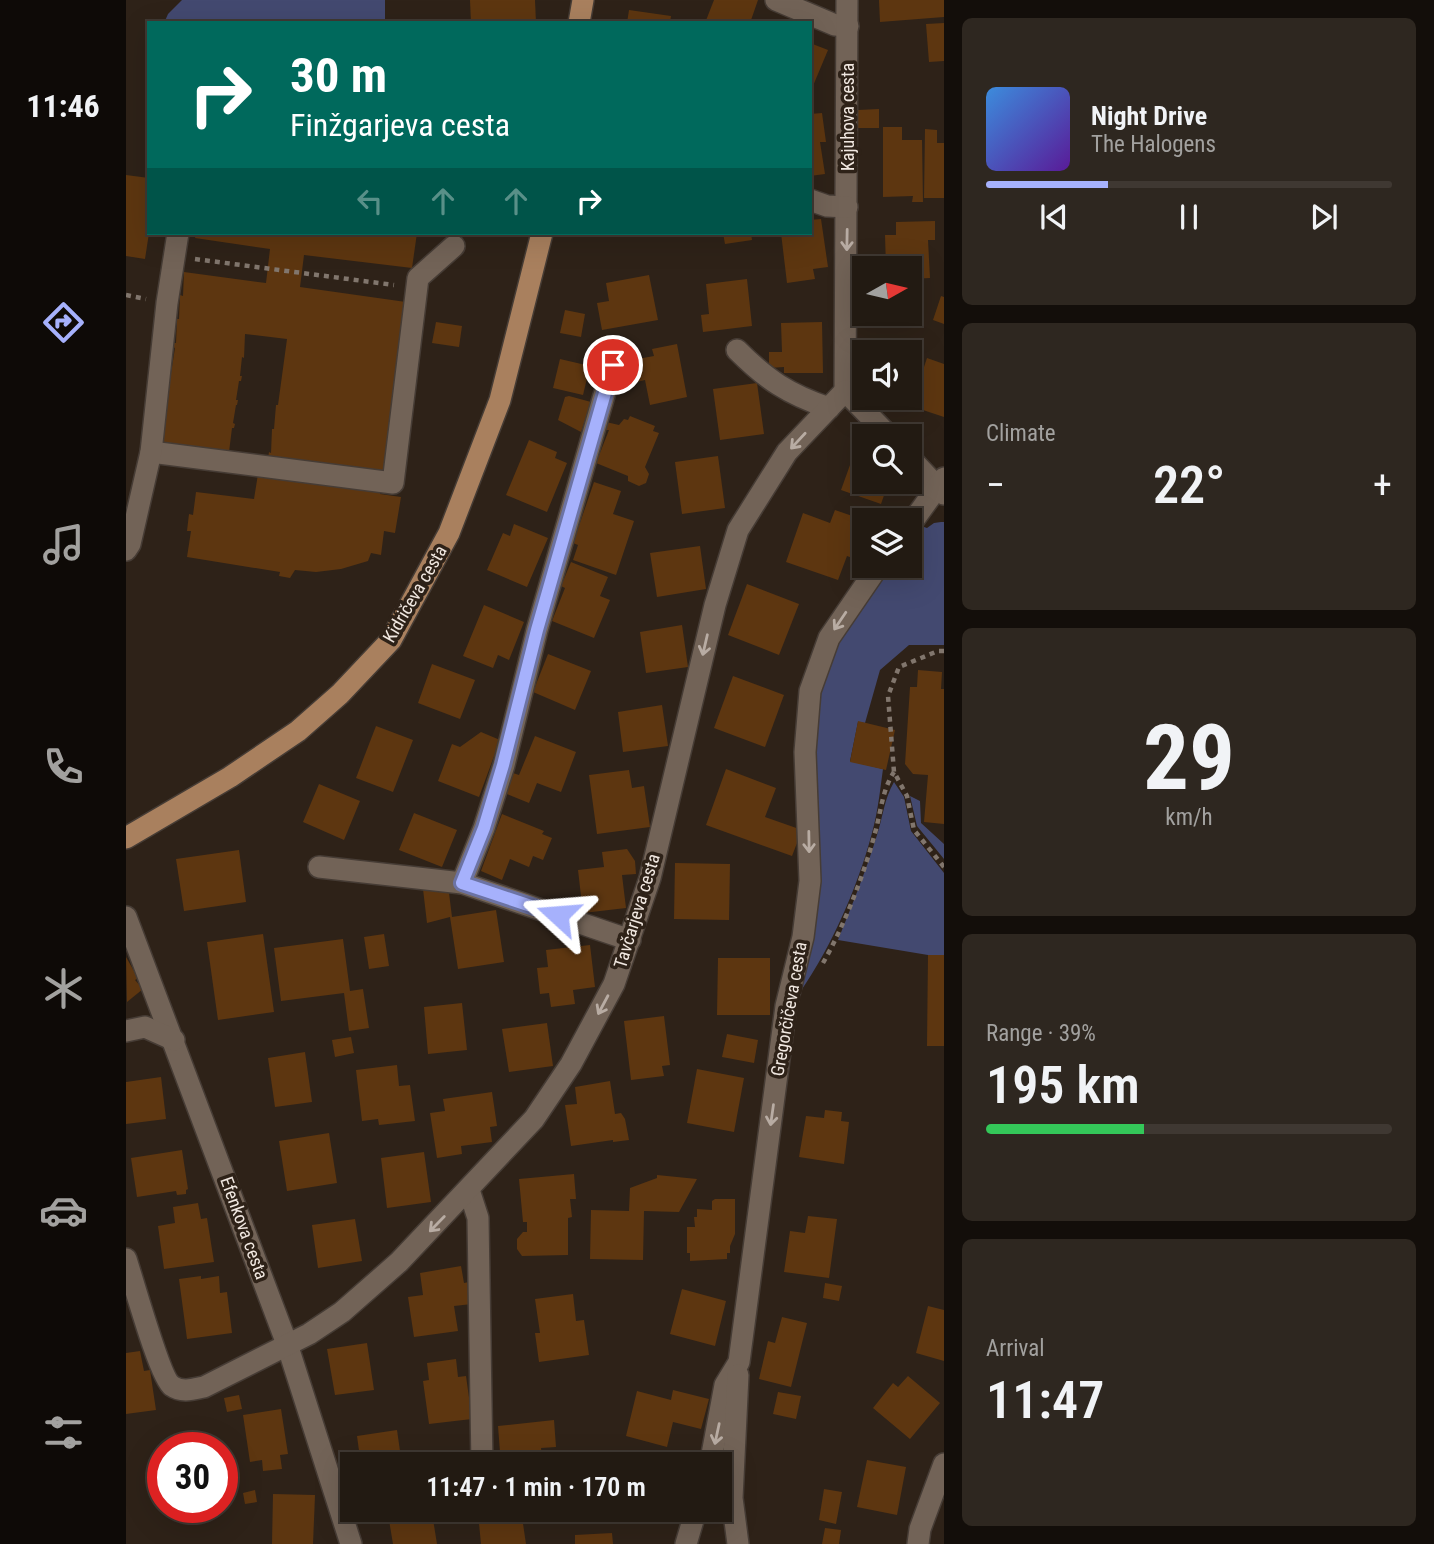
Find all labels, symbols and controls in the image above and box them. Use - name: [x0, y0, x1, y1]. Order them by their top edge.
- text: 30 m: [290, 47, 387, 104]
- icon: right: [175, 49, 266, 140]
- street label: Kajuhova cesta: [837, 63, 858, 171]
- text: 11:46: [26, 87, 100, 125]
- text: Night Drive: [1091, 101, 1207, 131]
- text: Finžgarjeva cesta: [290, 106, 510, 144]
- text: The Halogens: [1091, 131, 1216, 158]
- icon: left: [351, 182, 389, 220]
- icon: ahead: [424, 182, 462, 220]
- icon: ahead: [497, 182, 535, 220]
- icon: right: [570, 182, 608, 220]
- icon: previous: [1035, 198, 1073, 236]
- icon: pause: [1170, 198, 1208, 236]
- icon: next: [1305, 198, 1343, 236]
- one-way arrow: [840, 228, 854, 251]
- north arrow: [852, 256, 922, 326]
- map controls: [852, 256, 922, 578]
- icon: directions: [39, 298, 88, 347]
- pin: [583, 335, 643, 395]
- button: sound: [852, 340, 922, 410]
- icon: arrive: [594, 346, 632, 384]
- text: Climate: [986, 420, 1056, 447]
- button: search: [852, 424, 922, 494]
- one-way arrow: [789, 432, 806, 449]
- text: 22°: [1153, 455, 1225, 516]
- text: −: [986, 463, 1005, 507]
- text: +: [1373, 463, 1392, 507]
- button: layers: [852, 508, 922, 578]
- icon: music: [39, 520, 88, 569]
- street label: Kidričeva cesta: [378, 542, 451, 646]
- one-way arrow: [833, 611, 847, 631]
- one-way arrow: [698, 633, 711, 656]
- text: 29: [1143, 705, 1235, 811]
- icon: phone: [39, 742, 88, 791]
- text: km/h: [1165, 804, 1213, 831]
- one-way arrow: [803, 830, 816, 853]
- street label: Tavčarjeva cesta: [609, 851, 664, 971]
- position arrow: [521, 878, 595, 952]
- street label: Gregorčičeva cesta: [766, 940, 811, 1078]
- icon: climate: [39, 964, 88, 1013]
- one-way arrow: [596, 994, 610, 1014]
- text: Range · 39%: [986, 1020, 1096, 1047]
- text: 195 km: [986, 1055, 1140, 1116]
- one-way arrow: [765, 1103, 778, 1126]
- street label: Efenkova cesta: [216, 1174, 273, 1282]
- icon: car: [39, 1186, 88, 1235]
- one-way arrow: [429, 1215, 446, 1232]
- text: Arrival: [986, 1335, 1045, 1362]
- text: 11:47: [986, 1370, 1104, 1431]
- icon: filters: [39, 1408, 88, 1457]
- one-way arrow: [709, 1422, 723, 1445]
- speed limit sign: 30: [147, 1432, 238, 1523]
- text: 11:47 · 1 min · 170 m: [426, 1472, 646, 1502]

